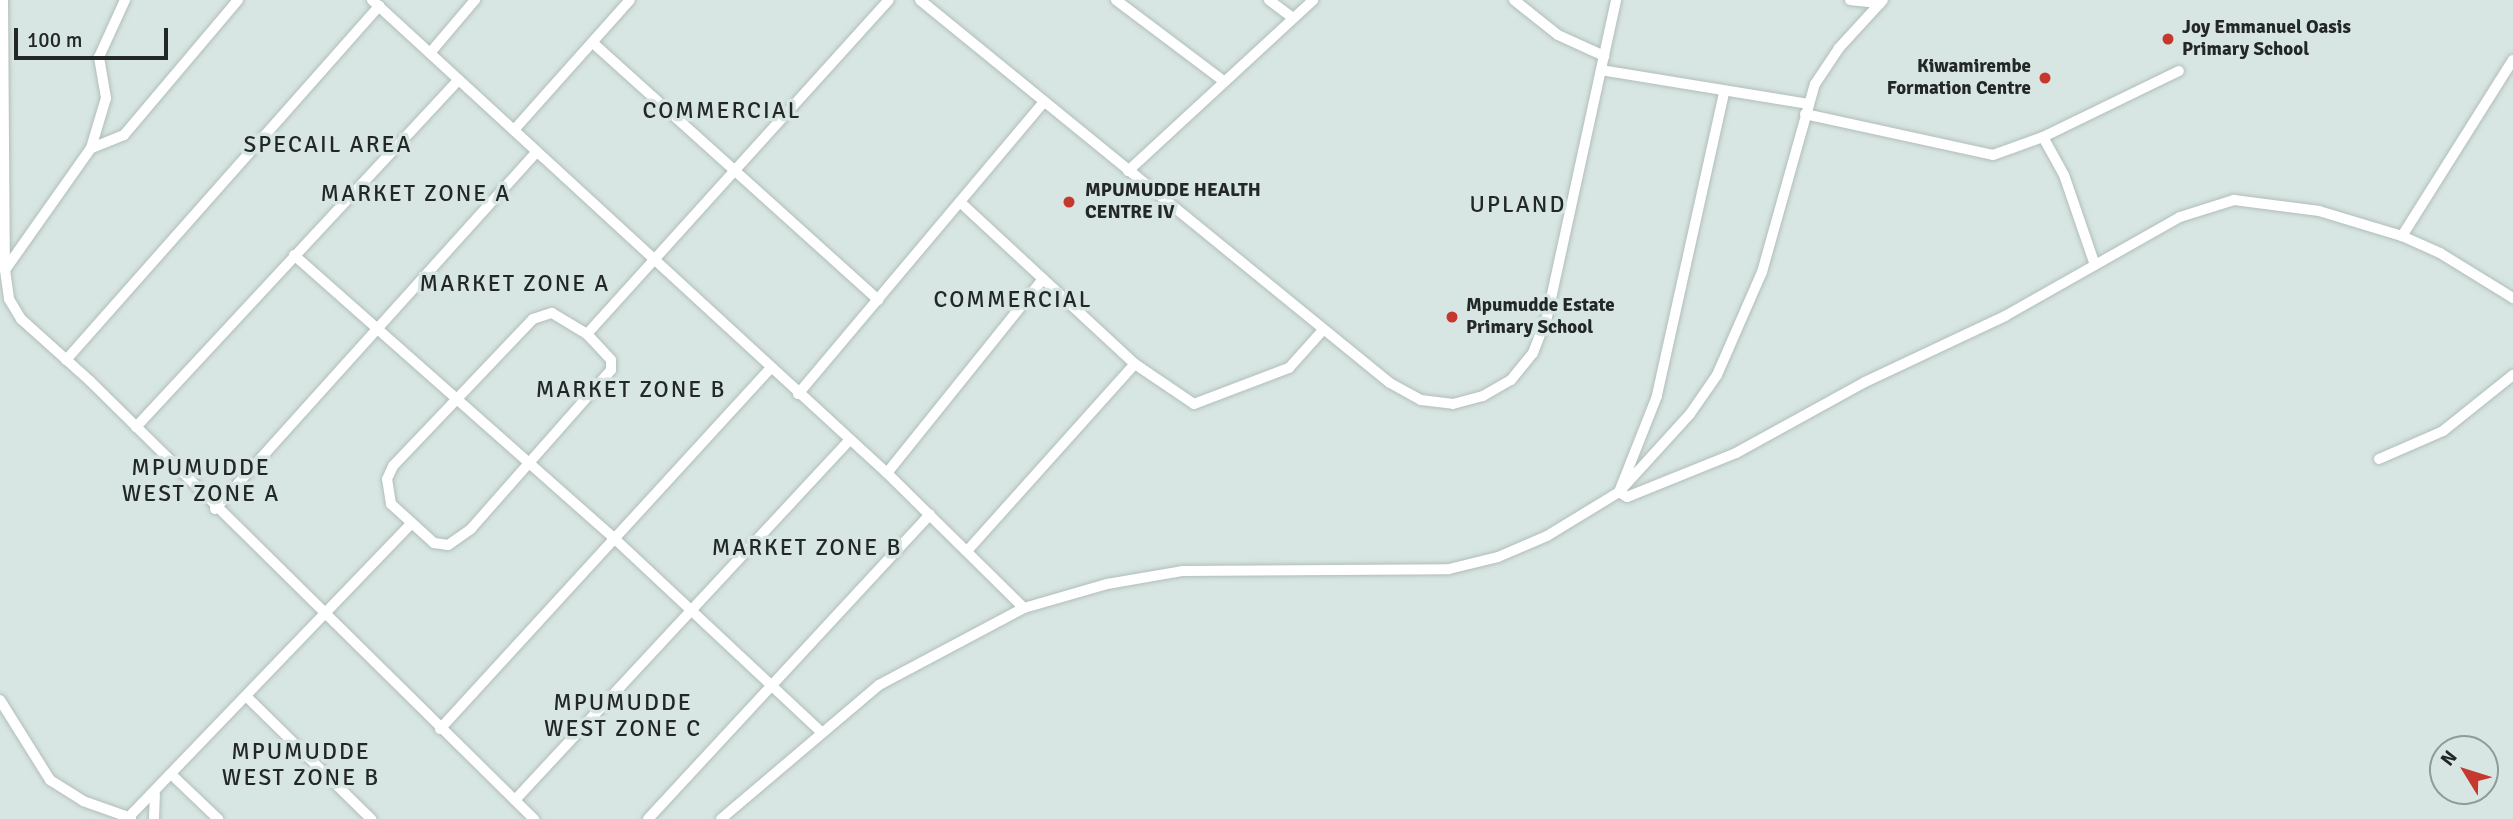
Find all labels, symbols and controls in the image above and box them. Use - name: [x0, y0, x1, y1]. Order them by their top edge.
- scale bar: [18, 14, 172, 58]
- place label: Joy Emmanuel Oasis Primary School: [2182, 17, 2351, 61]
- text: 100 m: [27, 27, 82, 53]
- marker: Joy Emmanuel Oasis Primary School: [2160, 31, 2176, 47]
- place label: Kiwamirembe Formation Centre: [1887, 56, 2031, 100]
- marker: Kiwamirembe Formation Centre: [2037, 70, 2053, 86]
- district label: COMMERCIAL: [644, 97, 800, 125]
- district label: SPECAIL AREA: [245, 131, 411, 159]
- district label: MARKET ZONE A: [322, 180, 510, 208]
- place label: MPUMUDDE HEALTH CENTRE IV: [1085, 180, 1261, 224]
- district label: UPLAND: [1470, 191, 1566, 219]
- marker: MPUMUDDE HEALTH CENTRE IV: [1059, 192, 1079, 212]
- district label: MARKET ZONE A: [421, 270, 609, 298]
- district label: COMMERCIAL: [935, 286, 1091, 314]
- place label: Mpumudde Estate Primary School: [1466, 295, 1615, 339]
- marker: Mpumudde Estate Primary School: [1444, 309, 1460, 325]
- district label: MARKET ZONE B: [537, 376, 725, 404]
- district label: MPUMUDDE WEST ZONE A: [123, 454, 279, 508]
- district label: MARKET ZONE B: [713, 534, 901, 562]
- district label: MPUMUDDE WEST ZONE C: [545, 689, 701, 743]
- north arrow: [2429, 735, 2499, 805]
- district label: MPUMUDDE WEST ZONE B: [223, 738, 379, 792]
- text: N: [2436, 746, 2463, 771]

